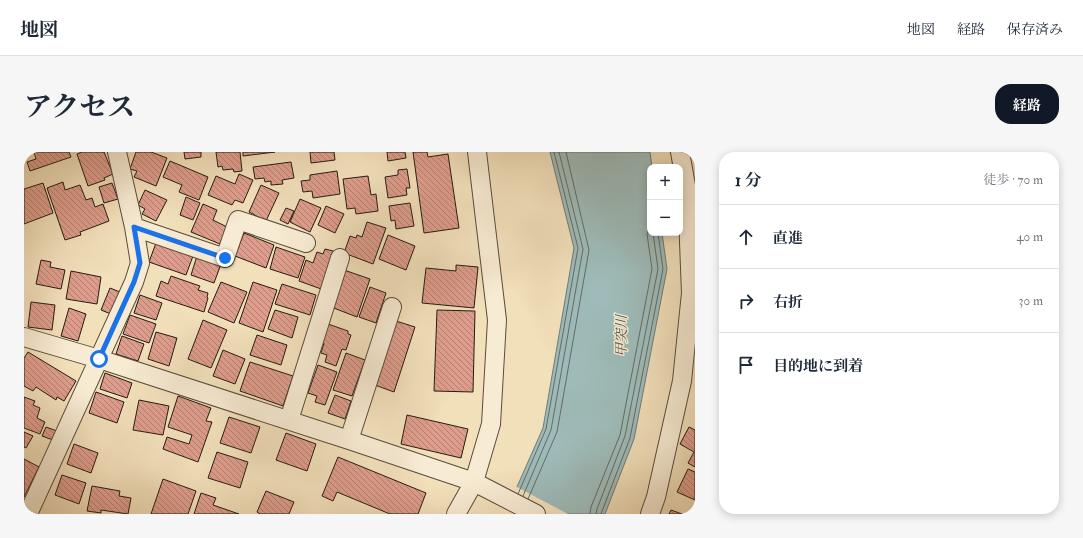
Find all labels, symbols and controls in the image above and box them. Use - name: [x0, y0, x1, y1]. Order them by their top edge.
- text: 地図: [20, 18, 58, 42]
- text: 地図: [907, 21, 935, 38]
- text: 経路: [957, 21, 985, 38]
- text: 保存済み: [1007, 21, 1063, 38]
- button: 経路: [995, 84, 1059, 124]
- text: アクセス: [24, 90, 135, 125]
- map controls: [647, 164, 683, 236]
- button: +: [647, 164, 683, 200]
- text: 1 分: [735, 170, 762, 191]
- text: 徒歩 · 70 m: [984, 172, 1043, 188]
- button: −: [647, 200, 683, 236]
- icon: ahead: [735, 226, 757, 248]
- text: 直進: [773, 229, 803, 248]
- text: 40 m: [1017, 229, 1043, 245]
- route end: [216, 249, 234, 267]
- icon: right: [735, 290, 757, 312]
- text: 右折: [773, 293, 803, 312]
- text: 30 m: [1019, 293, 1043, 309]
- water label: 甲突川: [613, 313, 630, 357]
- route start: [90, 350, 108, 368]
- icon: arrive: [735, 354, 757, 376]
- text: 目的地に到着: [773, 357, 863, 376]

